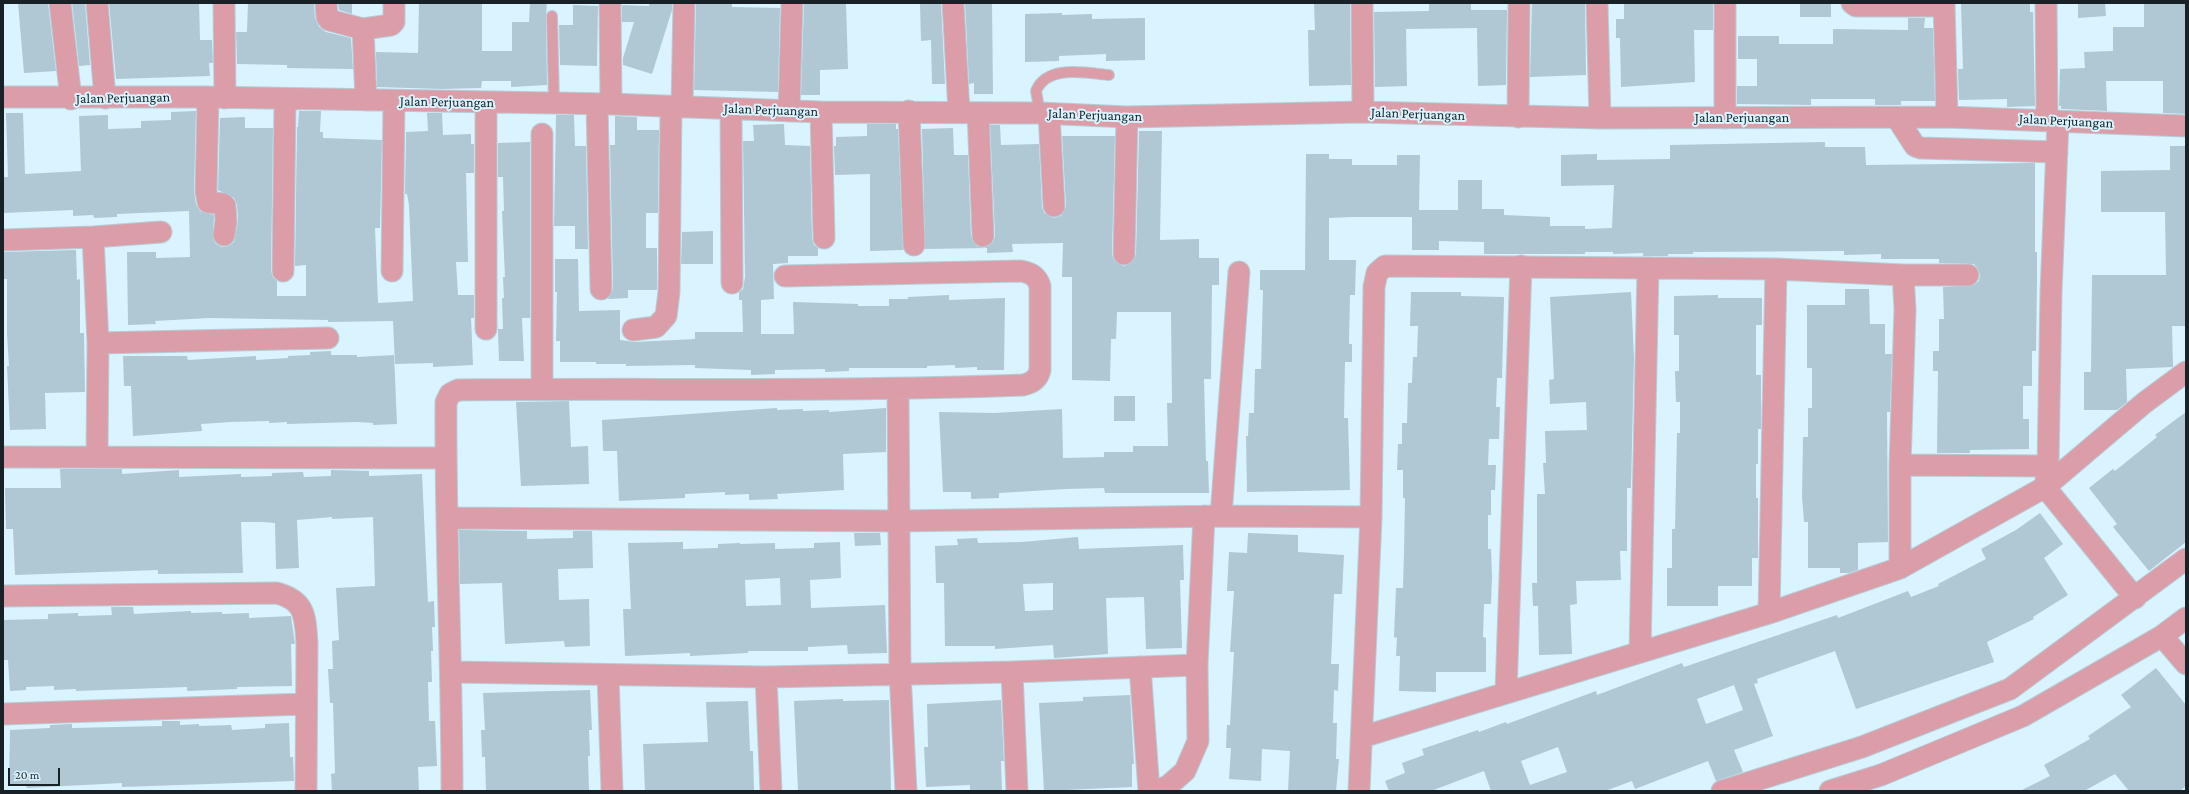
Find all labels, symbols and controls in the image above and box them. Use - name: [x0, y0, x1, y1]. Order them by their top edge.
- street label: Jalan Perjuangan: [76, 89, 170, 107]
- street label: Jalan Perjuangan: [400, 93, 494, 111]
- street label: Jalan Perjuangan: [724, 100, 818, 120]
- street label: Jalan Perjuangan: [1371, 104, 1465, 124]
- street label: Jalan Perjuangan: [1048, 105, 1142, 125]
- street label: Jalan Perjuangan: [1695, 110, 1789, 126]
- street label: Jalan Perjuangan: [2018, 110, 2114, 132]
- scale bar: [10, 760, 62, 786]
- text: 20 m: [15, 768, 39, 782]

